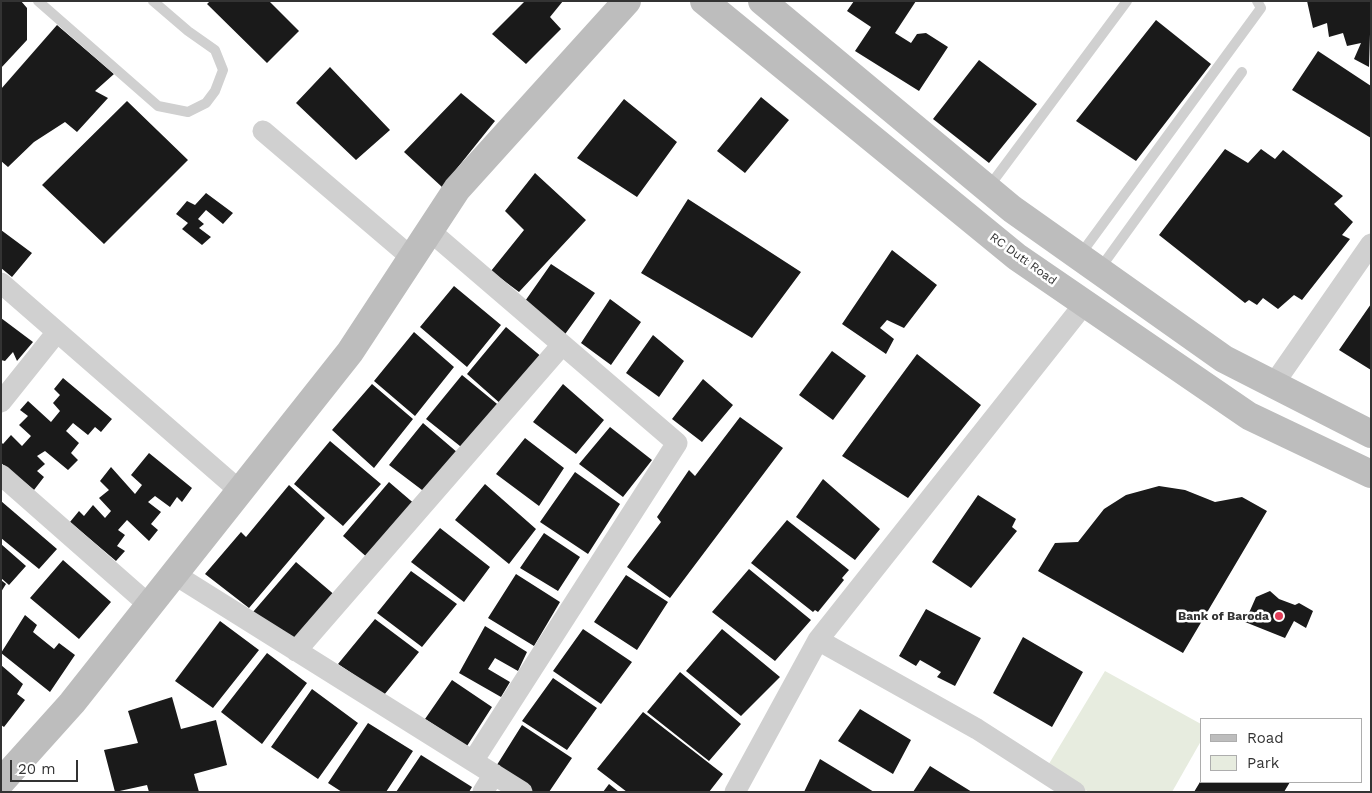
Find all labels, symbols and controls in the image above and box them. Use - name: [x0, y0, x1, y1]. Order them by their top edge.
- street label: RC Dutt Road: [987, 230, 1059, 288]
- place label: Bank of Baroda: [1178, 609, 1269, 623]
- marker: Bank of Baroda: [1273, 610, 1285, 622]
- legend: [1200, 718, 1362, 783]
- text: Road: [1247, 729, 1284, 747]
- scale bar: [12, 750, 80, 782]
- text: Park: [1247, 754, 1279, 772]
- text: 20 m: [18, 760, 56, 778]

